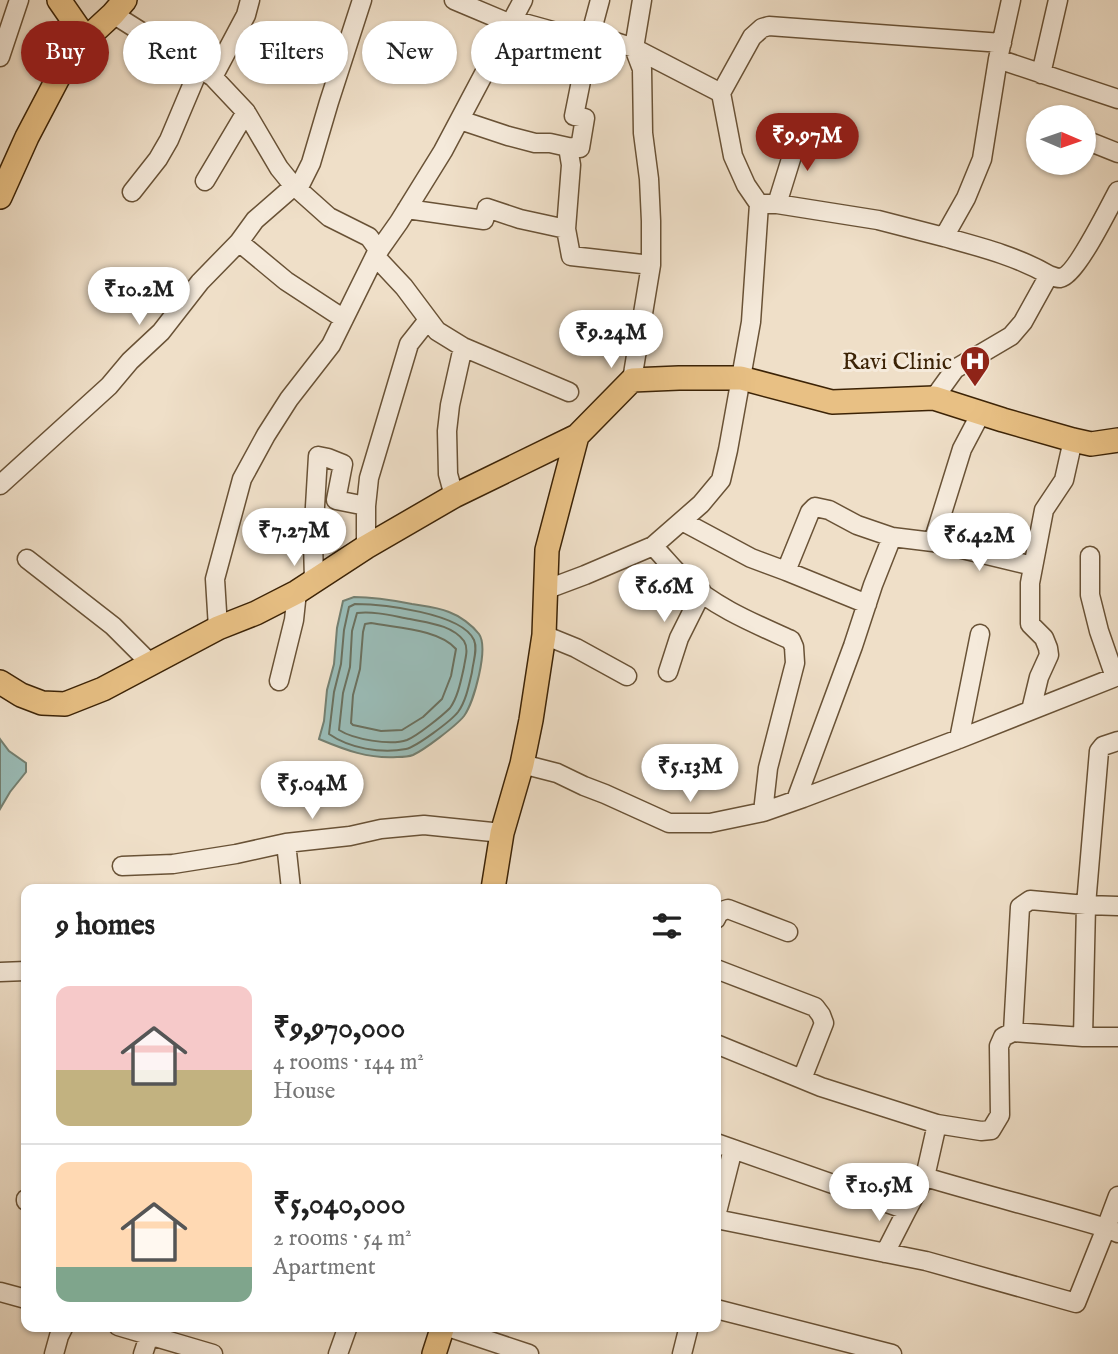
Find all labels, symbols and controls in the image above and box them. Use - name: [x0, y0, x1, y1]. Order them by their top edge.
- chip: Buy: [21, 21, 109, 84]
- chip: Rent: [123, 21, 221, 84]
- chip: Filters: [235, 21, 348, 84]
- chip: New: [362, 21, 457, 84]
- chip: Apartment: [471, 21, 626, 84]
- north arrow: [1026, 105, 1096, 175]
- map controls: [1026, 105, 1096, 175]
- pin: ₹9.97M: [750, 114, 864, 173]
- text: ₹9.97M: [772, 121, 842, 150]
- pin: ₹10.2M: [82, 268, 196, 327]
- text: ₹10.2M: [104, 275, 174, 304]
- pin: ₹9.24M: [554, 310, 668, 370]
- text: ₹9.24M: [575, 318, 647, 347]
- hospital icon: Ravi Clinic: [958, 344, 992, 388]
- place label: Ravi Clinic: [842, 347, 952, 378]
- pin: ₹7.27M: [237, 508, 351, 568]
- pin: ₹6.42M: [922, 514, 1036, 573]
- text: ₹7.27M: [258, 516, 330, 545]
- text: ₹6.42M: [943, 521, 1015, 550]
- pin: ₹6.6M: [615, 564, 713, 624]
- text: ₹6.6M: [634, 572, 694, 601]
- pin: ₹5.13M: [633, 744, 747, 804]
- text: ₹5.13M: [657, 752, 723, 781]
- pin: ₹5.04M: [255, 762, 369, 821]
- text: ₹5.04M: [277, 769, 347, 798]
- text: 9 homes: [56, 907, 155, 945]
- icon: filters: [648, 907, 686, 945]
- text: ₹9,970,000: [273, 1010, 405, 1048]
- icon: home: [112, 1014, 196, 1098]
- text: 4 rooms · 144 m²: [273, 1048, 424, 1077]
- text: House: [273, 1077, 335, 1106]
- pin: ₹10.5M: [822, 1164, 936, 1223]
- text: ₹10.5M: [845, 1171, 913, 1200]
- text: ₹5,040,000: [273, 1186, 405, 1224]
- icon: home: [112, 1190, 196, 1274]
- text: 2 rooms · 54 m²: [273, 1224, 412, 1253]
- text: Apartment: [273, 1253, 376, 1282]

